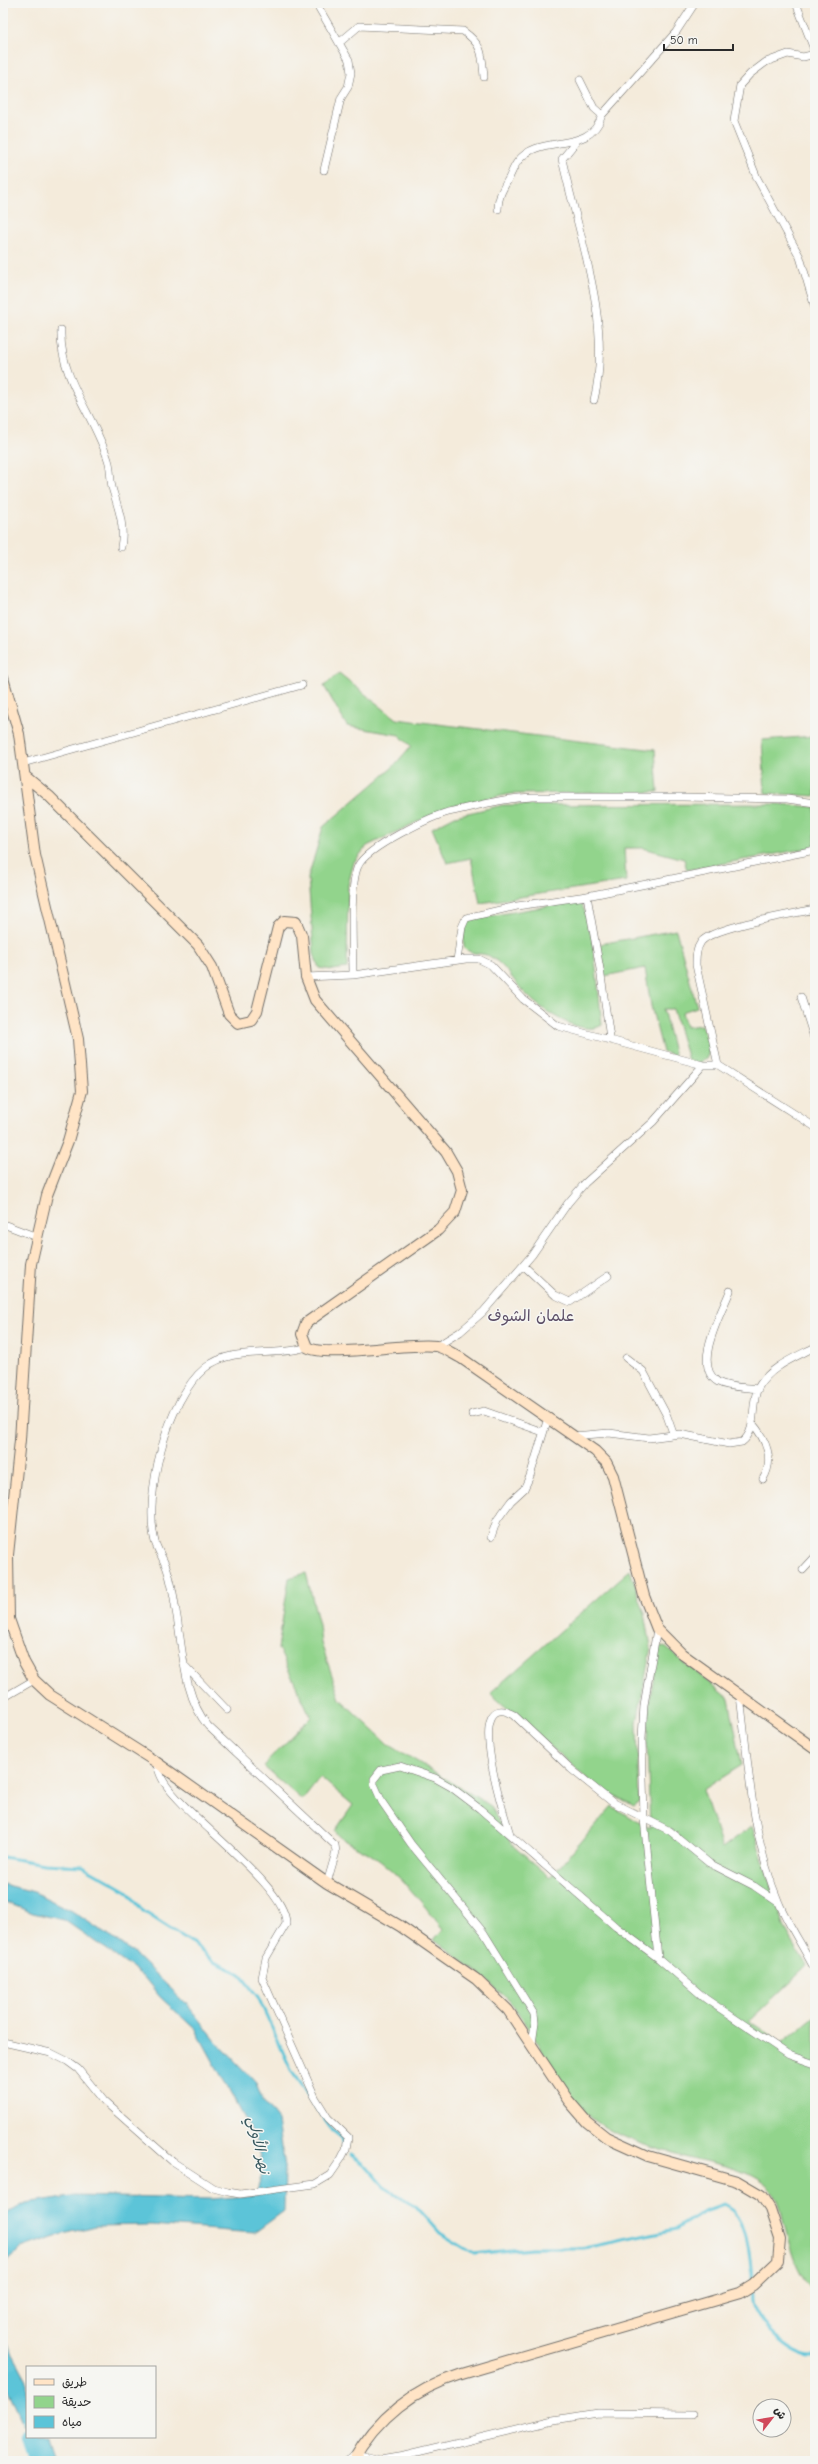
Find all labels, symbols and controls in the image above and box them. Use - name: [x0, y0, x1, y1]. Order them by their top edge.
- scale bar: [664, 26, 733, 52]
- text: 50 m: [670, 33, 698, 47]
- district label: علمان الشوف: [488, 1307, 574, 1326]
- water label: نهر الأولي: [240, 2115, 275, 2178]
- legend: [26, 2366, 156, 2438]
- text: طريق: [62, 2375, 87, 2389]
- text: حديقة: [62, 2395, 91, 2409]
- north arrow: [752, 2398, 792, 2438]
- text: ش: [771, 2405, 789, 2422]
- text: مياه: [62, 2415, 82, 2429]

